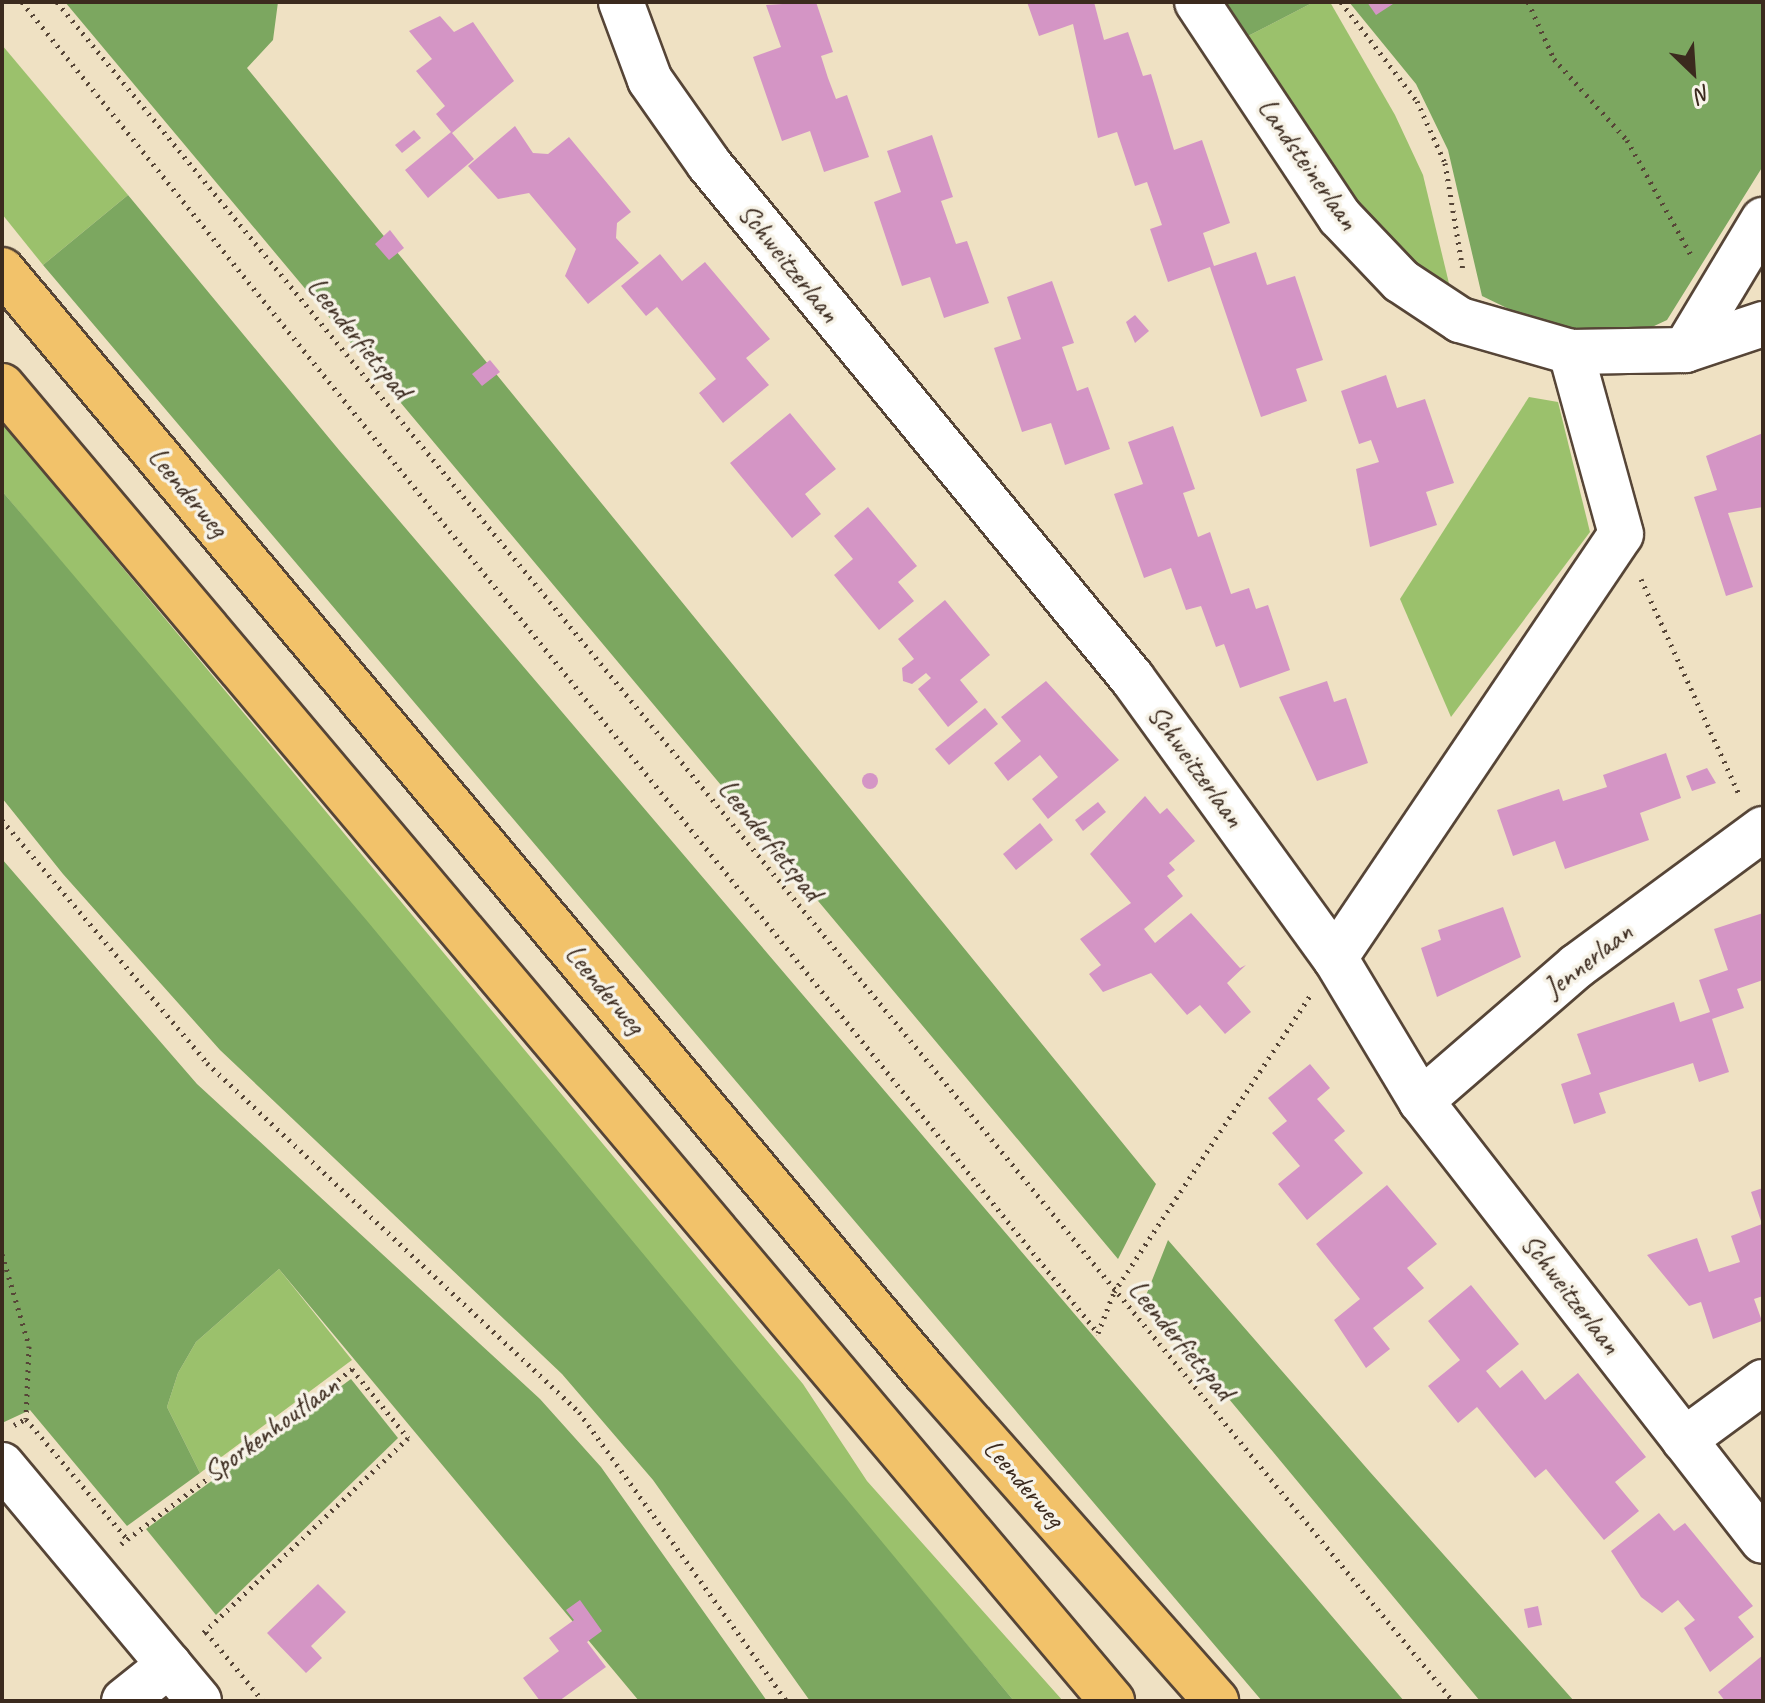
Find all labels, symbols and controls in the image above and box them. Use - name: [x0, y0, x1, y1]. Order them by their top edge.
- north arrow: [1653, 32, 1733, 112]
- text: N: [1691, 78, 1715, 109]
- street label: Landsteinerlaan: [1250, 92, 1366, 236]
- street label: Schweitzerlaan: [731, 197, 847, 329]
- street label: Leenderfietspad: [300, 271, 418, 405]
- street label: Leenderweg: [141, 440, 235, 544]
- street label: Schweitzerlaan: [1141, 698, 1251, 834]
- street label: Leenderfietspad: [711, 773, 829, 907]
- street label: Jennerlaan: [1537, 915, 1639, 1005]
- street label: Leenderweg: [558, 937, 652, 1041]
- street label: Schweitzerlaan: [1514, 1227, 1628, 1361]
- street label: Leenderfietspad: [1121, 1273, 1241, 1407]
- street label: Sporkenhoutlaan: [197, 1369, 345, 1489]
- street label: Leenderweg: [976, 1432, 1072, 1534]

